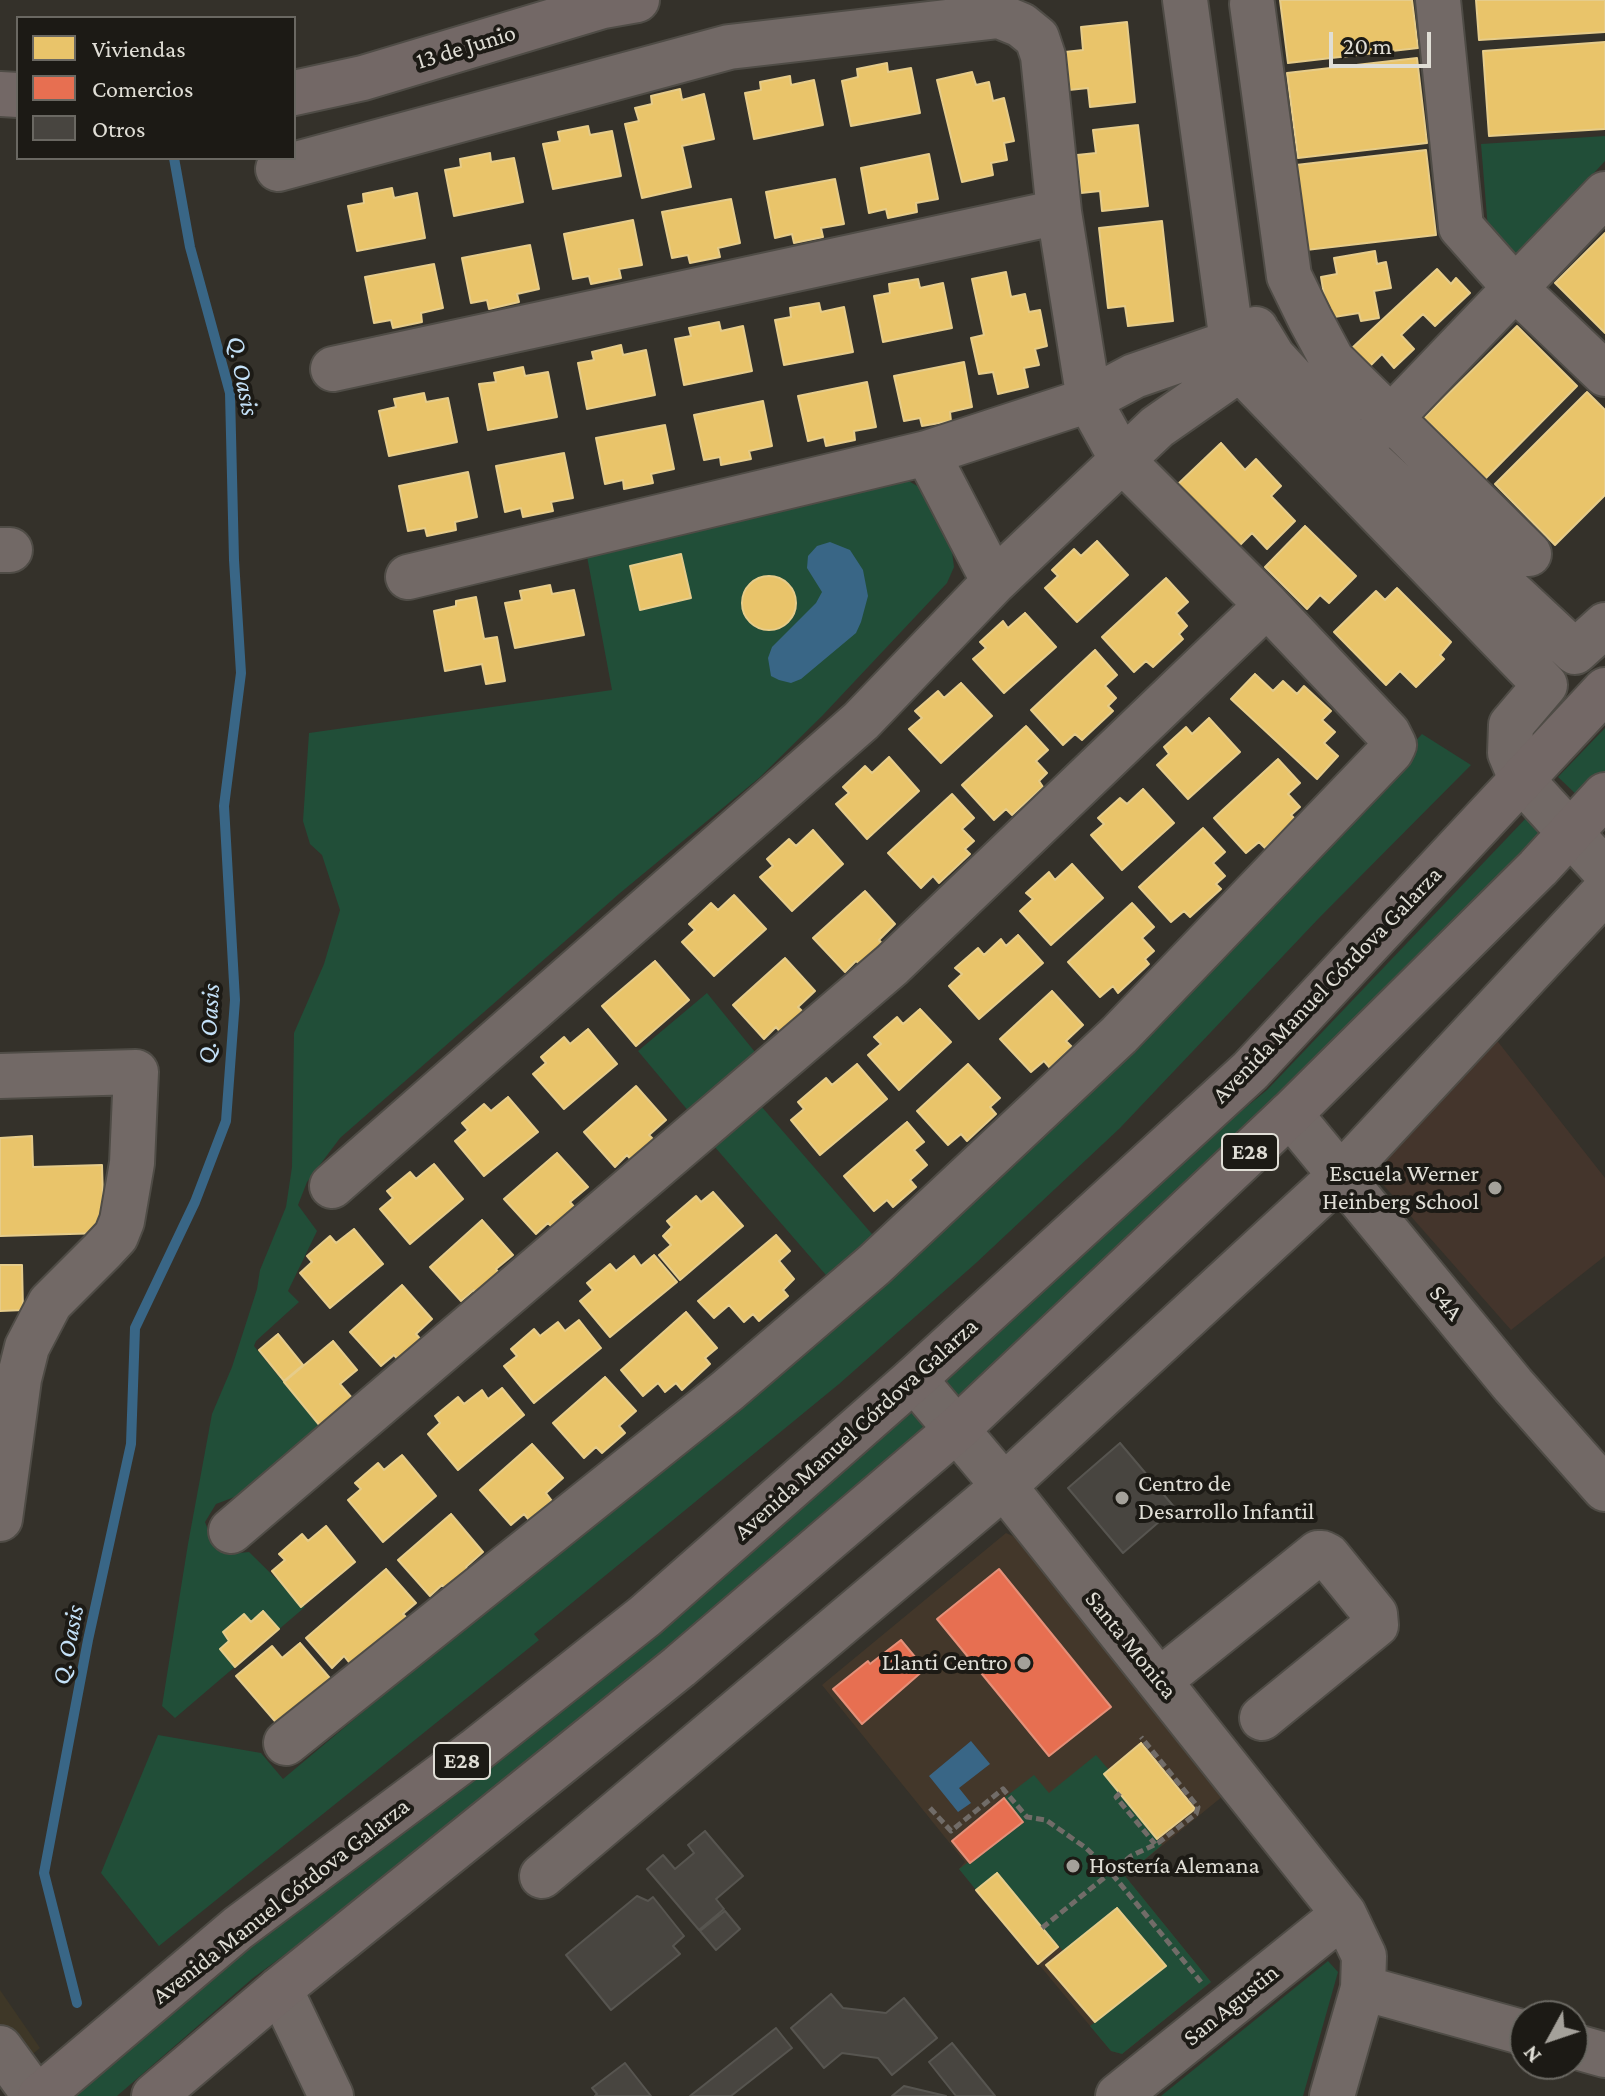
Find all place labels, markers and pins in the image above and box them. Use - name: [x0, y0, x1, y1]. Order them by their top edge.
- place label: Escuela Werner Heinberg School: [1322, 1160, 1479, 1216]
- marker: Escuela Werner Heinberg School: [1486, 1179, 1504, 1197]
- place label: Centro de Desarrollo Infantil: [1138, 1470, 1314, 1526]
- marker: Centro de Desarrollo Infantil: [1113, 1489, 1131, 1507]
- place label: Llanti Centro: [882, 1649, 1008, 1677]
- marker: Llanti Centro: [1015, 1654, 1033, 1672]
- place label: Hostería Alemana: [1089, 1852, 1260, 1880]
- marker: Hostería Alemana: [1064, 1857, 1082, 1875]

